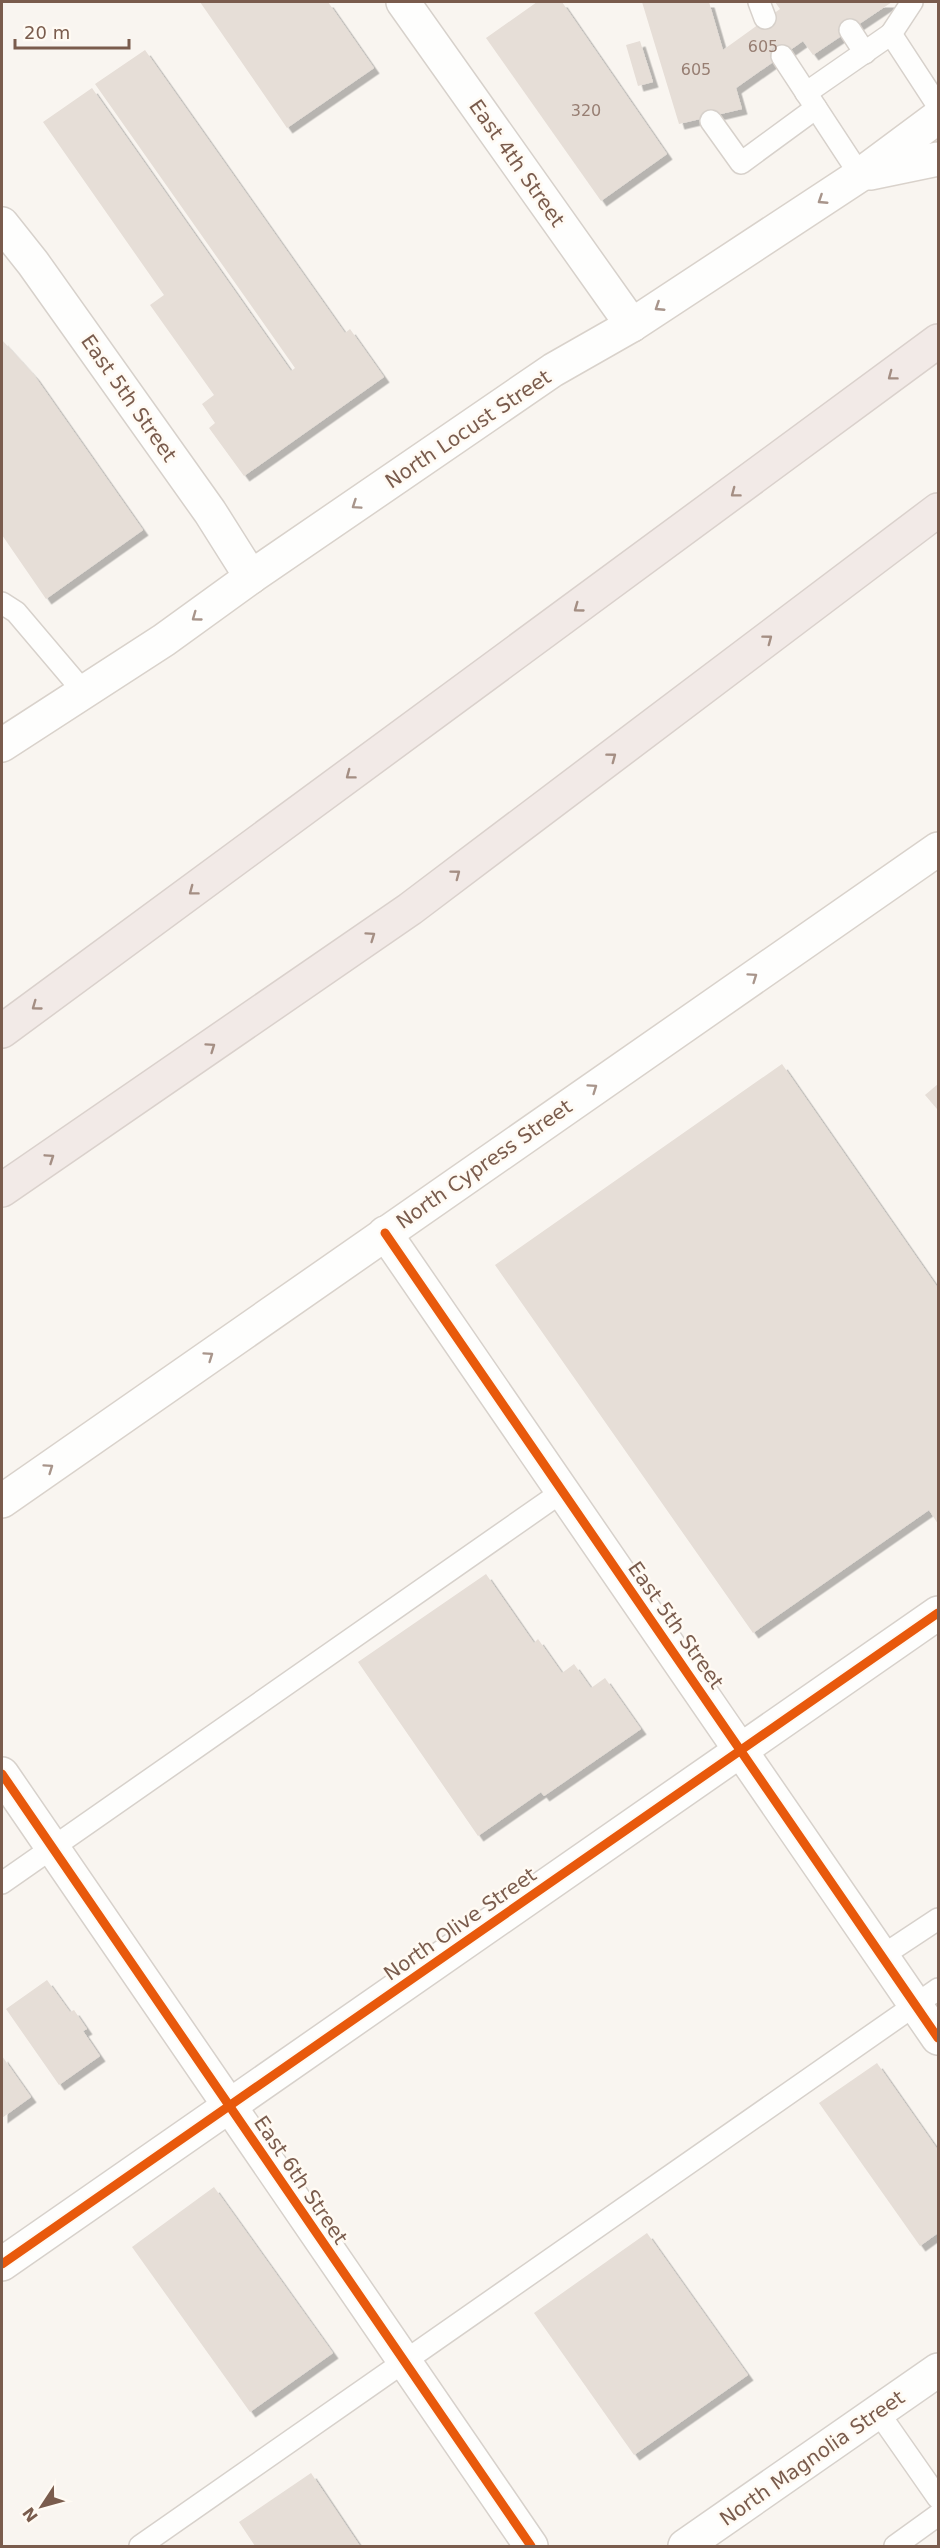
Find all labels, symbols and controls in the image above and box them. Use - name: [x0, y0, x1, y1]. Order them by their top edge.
- scale bar: [15, 12, 129, 50]
- text: 20 m: [24, 22, 70, 43]
- house number: 605: [748, 37, 778, 56]
- house number: 605: [681, 60, 711, 79]
- street label: East 4th Street: [464, 95, 570, 231]
- house number: 320: [571, 101, 601, 120]
- one-way arrow: [818, 192, 829, 203]
- one-way arrow: [655, 300, 666, 311]
- street label: East 5th Street: [76, 330, 182, 466]
- street label: North Locust Street: [381, 365, 555, 493]
- one-way arrow: [887, 369, 898, 380]
- one-way arrow: [731, 486, 742, 497]
- one-way arrow: [351, 498, 362, 509]
- one-way arrow: [574, 601, 585, 612]
- one-way arrow: [192, 610, 203, 621]
- one-way arrow: [761, 635, 772, 646]
- one-way arrow: [605, 753, 616, 764]
- one-way arrow: [346, 767, 357, 778]
- one-way arrow: [450, 871, 461, 882]
- one-way arrow: [189, 883, 200, 894]
- one-way arrow: [365, 932, 376, 943]
- one-way arrow: [747, 973, 758, 984]
- one-way arrow: [32, 999, 43, 1010]
- one-way arrow: [204, 1043, 215, 1054]
- one-way arrow: [586, 1084, 597, 1095]
- street label: North Cypress Street: [392, 1094, 577, 1234]
- one-way arrow: [44, 1153, 54, 1165]
- one-way arrow: [202, 1352, 213, 1363]
- one-way arrow: [43, 1464, 54, 1475]
- street label: East 5th Street: [623, 1557, 729, 1693]
- street label: North Olive Street: [379, 1862, 541, 1986]
- street label: East 6th Street: [249, 2111, 353, 2249]
- street label: North Magnolia Street: [715, 2385, 909, 2531]
- north arrow: [12, 2476, 72, 2536]
- text: N: [19, 2504, 42, 2526]

